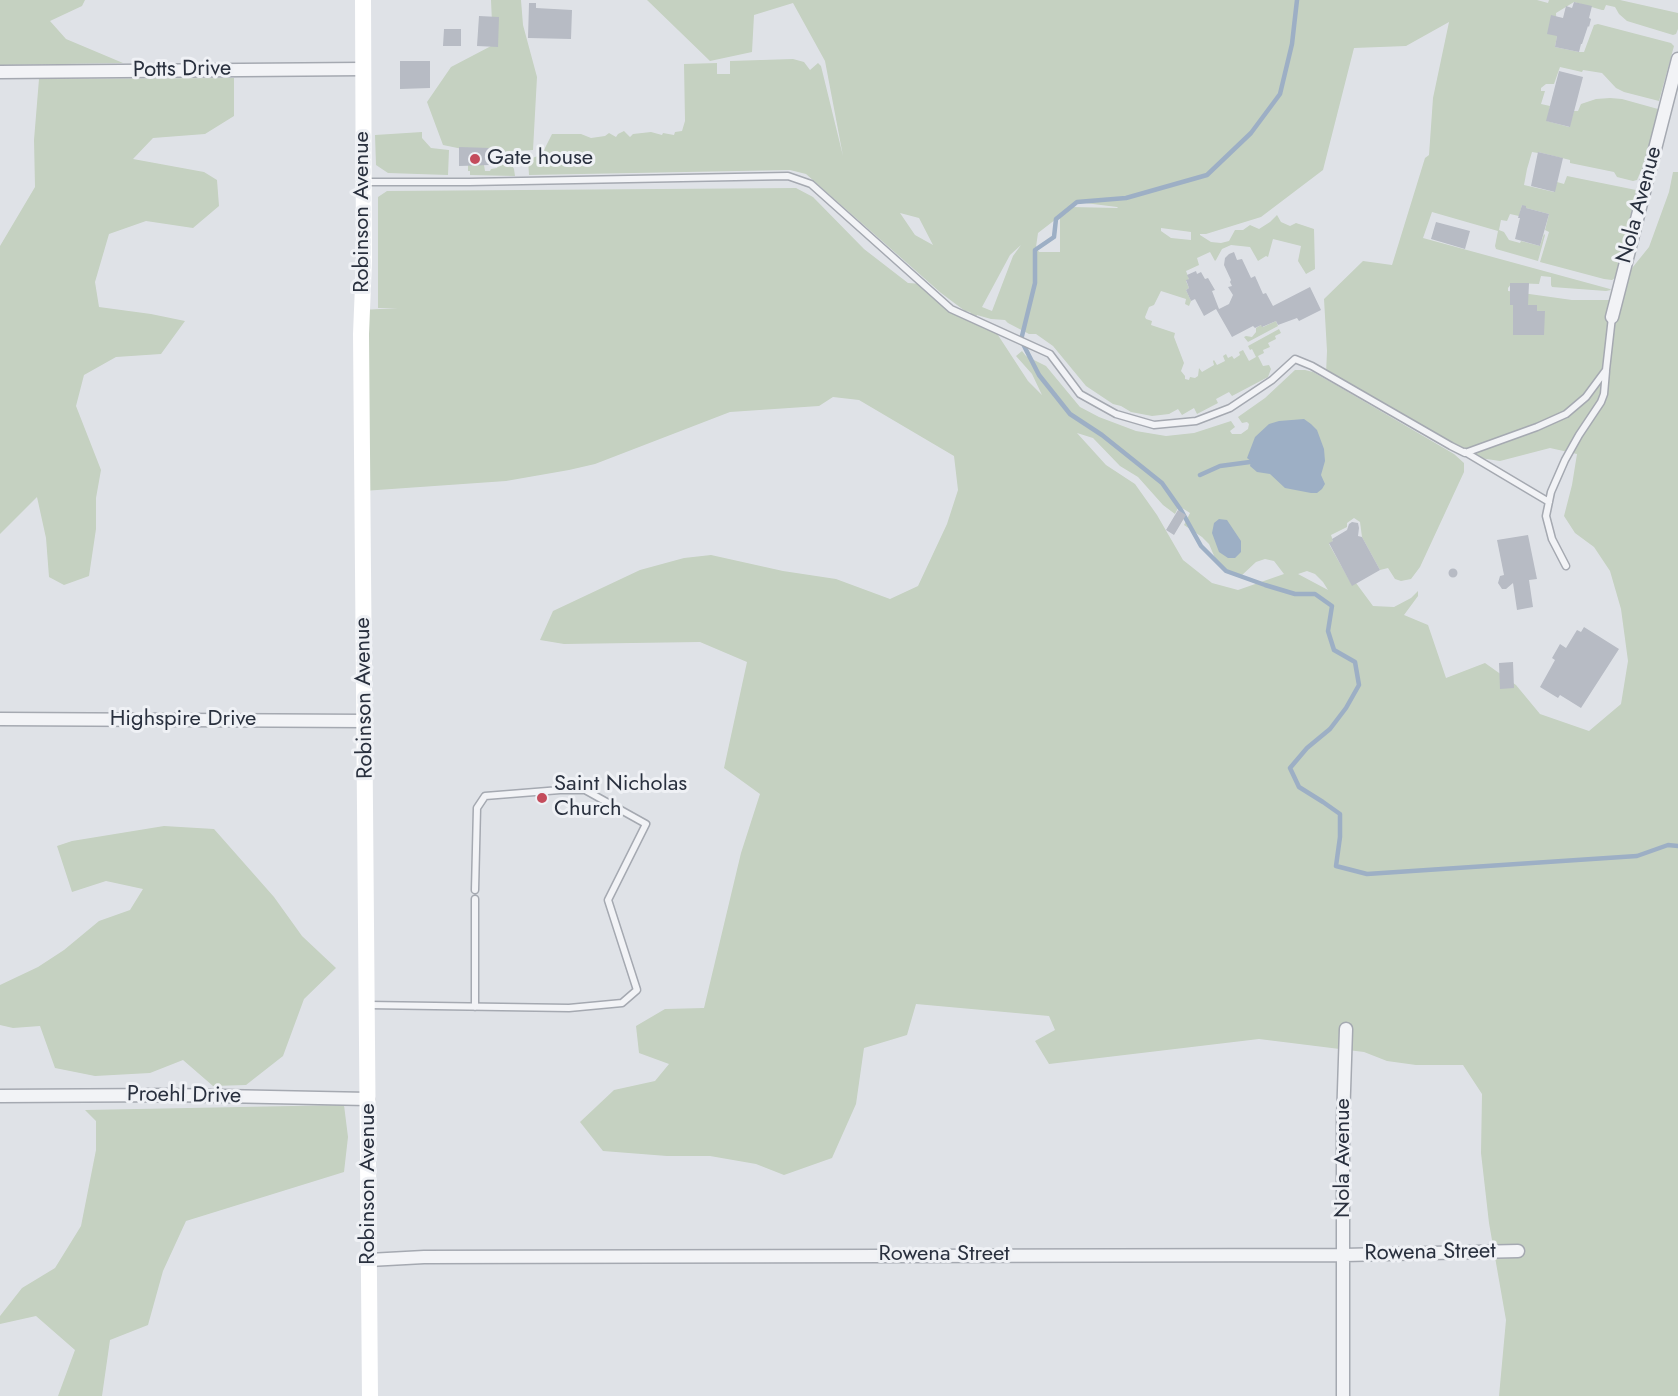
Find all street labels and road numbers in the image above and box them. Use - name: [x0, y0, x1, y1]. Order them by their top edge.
- street label: Potts Drive: [133, 56, 231, 84]
- street label: Robinson Avenue: [350, 131, 376, 293]
- street label: Nola Avenue: [1612, 144, 1668, 266]
- street label: Robinson Avenue: [350, 617, 380, 779]
- street label: Highspire Drive: [110, 707, 256, 733]
- street label: Proehl Drive: [127, 1082, 241, 1110]
- street label: Nola Avenue: [1331, 1098, 1357, 1218]
- street label: Robinson Avenue: [356, 1103, 382, 1265]
- street label: Rowena Street: [1364, 1239, 1496, 1267]
- street label: Rowena Street: [878, 1242, 1010, 1268]

